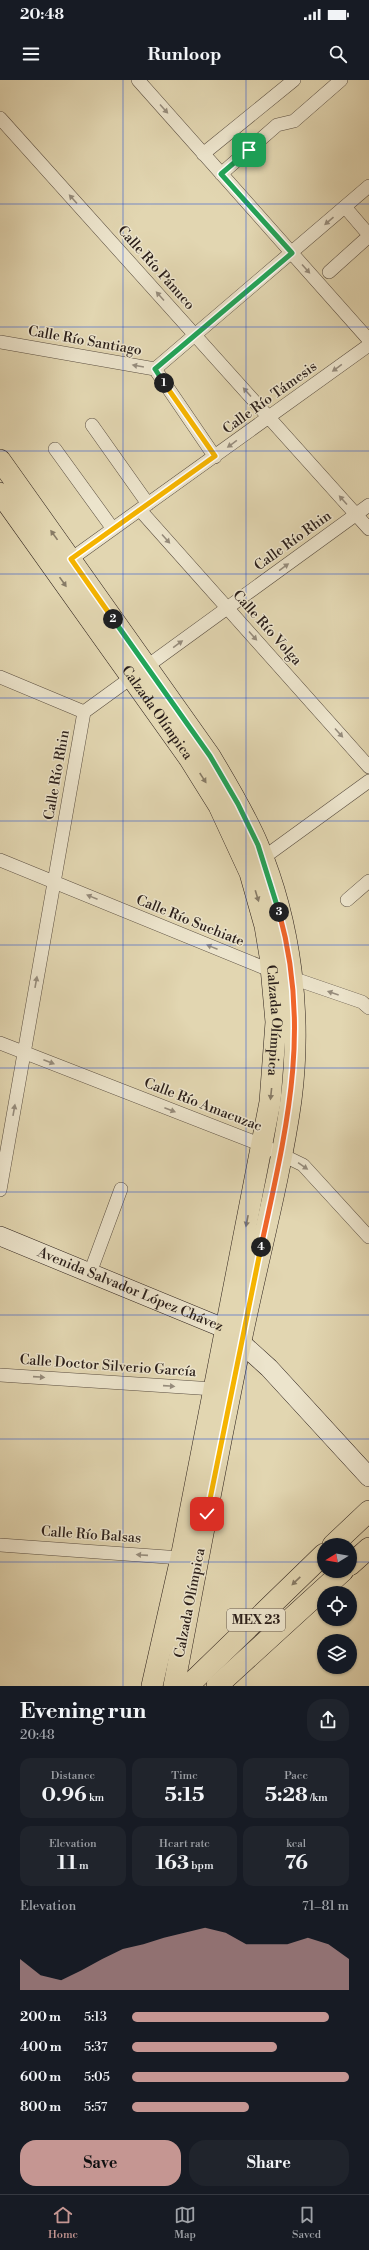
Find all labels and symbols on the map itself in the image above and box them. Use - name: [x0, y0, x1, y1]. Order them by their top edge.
- one-way arrow: [159, 104, 169, 114]
- pin: [232, 133, 266, 167]
- one-way arrow: [68, 194, 78, 204]
- one-way arrow: [324, 216, 334, 226]
- street label: Calle Río Pánuco: [113, 222, 199, 314]
- one-way arrow: [301, 265, 310, 274]
- one-way arrow: [155, 291, 164, 301]
- street label: Calle Río Santiago: [27, 322, 143, 360]
- street label: Calle Río Támesis: [219, 358, 321, 438]
- one-way arrow: [132, 363, 144, 369]
- one-way arrow: [332, 364, 343, 372]
- pin: 1: [154, 373, 174, 393]
- one-way arrow: [242, 387, 251, 398]
- one-way arrow: [227, 440, 237, 448]
- one-way arrow: [339, 495, 348, 504]
- street label: Calle Río Rhin: [251, 507, 336, 575]
- one-way arrow: [50, 530, 58, 541]
- one-way arrow: [162, 534, 171, 544]
- one-way arrow: [278, 563, 289, 571]
- one-way arrow: [59, 576, 67, 587]
- street label: Calle Río Volga: [228, 587, 306, 670]
- pin: 2: [103, 609, 123, 629]
- one-way arrow: [248, 631, 257, 641]
- one-way arrow: [173, 639, 184, 648]
- street label: Calzada Olímpica: [117, 662, 197, 764]
- street label: Calle Río Rhin: [40, 728, 74, 821]
- one-way arrow: [334, 728, 344, 738]
- one-way arrow: [199, 773, 207, 783]
- one-way arrow: [254, 890, 260, 902]
- street label: Calle Río Suchiate: [133, 891, 247, 951]
- one-way arrow: [85, 894, 97, 900]
- pin: 3: [269, 902, 289, 922]
- one-way arrow: [205, 943, 217, 949]
- street label: Calzada Olímpica: [262, 964, 285, 1077]
- one-way arrow: [33, 976, 39, 988]
- one-way arrow: [327, 989, 339, 995]
- one-way arrow: [44, 1060, 56, 1066]
- street label: Calle Río Amacuzac: [141, 1074, 265, 1136]
- one-way arrow: [268, 1087, 274, 1100]
- one-way arrow: [11, 1104, 17, 1116]
- one-way arrow: [165, 1107, 177, 1113]
- one-way arrow: [297, 1162, 308, 1170]
- one-way arrow: [244, 1215, 250, 1227]
- pin: 4: [251, 1237, 271, 1257]
- street label: Avenida Salvador López Chávez: [34, 1243, 226, 1336]
- street label: Calle Doctor Silverio García: [19, 1351, 198, 1381]
- one-way arrow: [33, 1374, 45, 1381]
- one-way arrow: [163, 1382, 175, 1389]
- pin: [190, 1497, 224, 1531]
- street label: Calle Río Balsas: [40, 1523, 142, 1547]
- north arrow: [317, 1538, 357, 1578]
- street label: Calzada Olímpica: [171, 1546, 210, 1659]
- one-way arrow: [136, 1551, 148, 1558]
- one-way arrow: [291, 1576, 301, 1586]
- road number: MEX 23: [227, 1609, 285, 1631]

